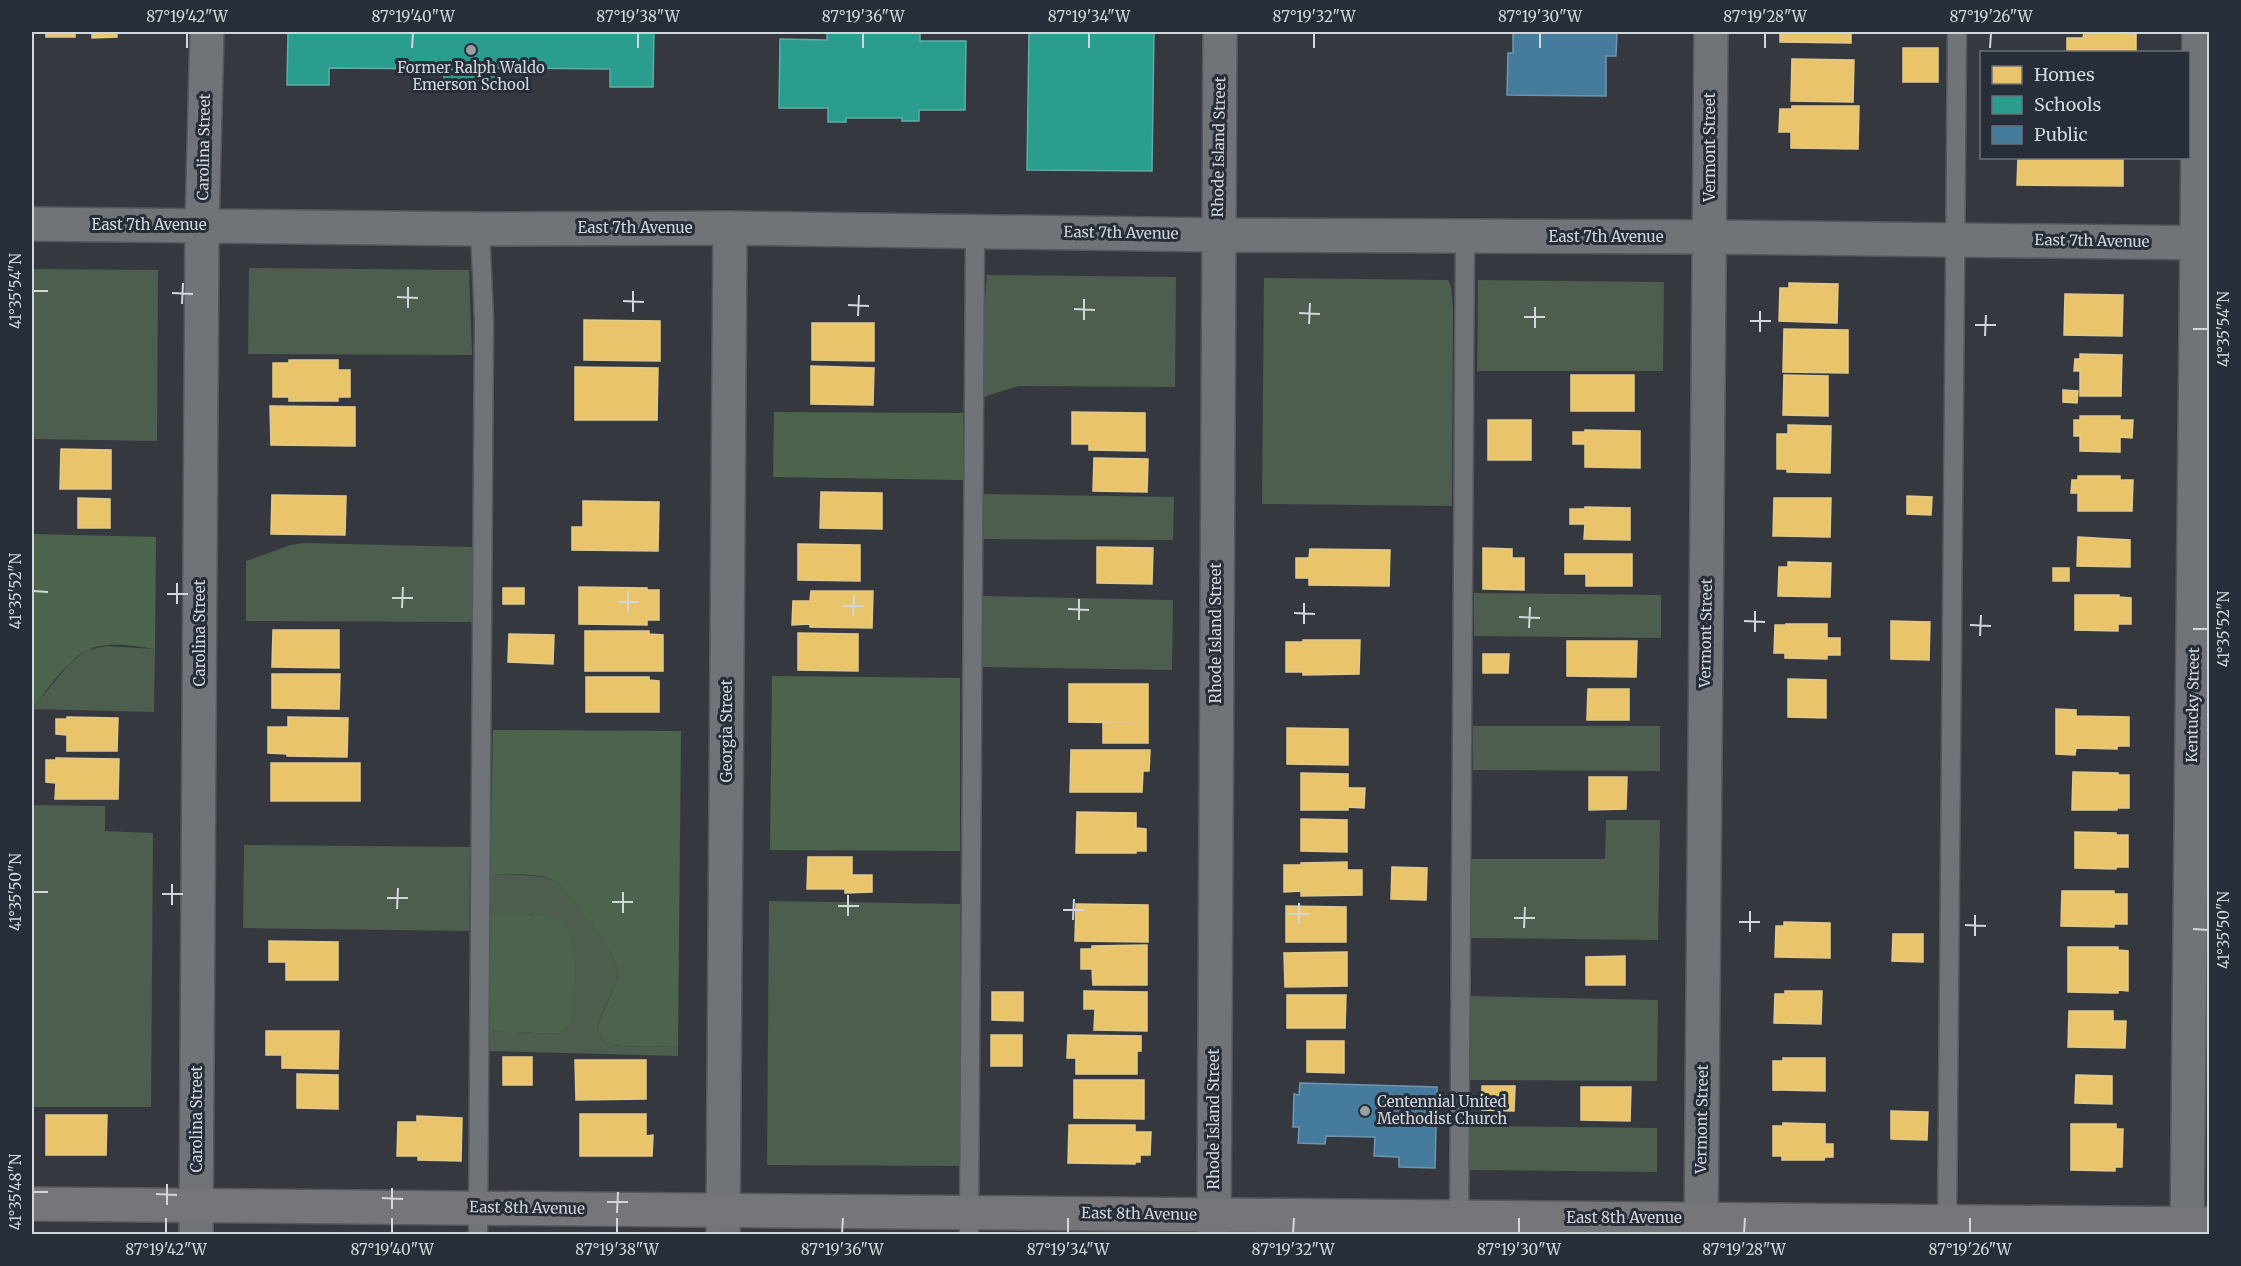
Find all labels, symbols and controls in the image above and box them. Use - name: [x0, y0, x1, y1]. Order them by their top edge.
- text: 87°19'42"W: [146, 7, 229, 26]
- text: 87°19'40"W: [371, 7, 456, 26]
- text: 87°19'38"W: [596, 7, 681, 26]
- text: 87°19'36"W: [822, 7, 905, 26]
- text: 87°19'34"W: [1048, 7, 1131, 26]
- text: 87°19'32"W: [1273, 7, 1356, 26]
- text: 87°19'30"W: [1498, 7, 1583, 26]
- text: 87°19'28"W: [1723, 7, 1808, 26]
- text: 87°19'26"W: [1950, 7, 2033, 26]
- marker: Former Ralph Waldo Emerson School: [464, 43, 478, 57]
- legend: [1980, 51, 2190, 159]
- place label: Former Ralph Waldo Emerson School: [397, 58, 545, 94]
- text: Homes: [2034, 63, 2095, 86]
- street label: Rhode Island Street: [1208, 76, 1229, 218]
- street label: Vermont Street: [1700, 92, 1719, 203]
- street label: Carolina Street: [193, 93, 214, 201]
- text: Schools: [2034, 93, 2102, 116]
- text: Public: [2034, 123, 2088, 146]
- street label: East 7th Avenue: [91, 215, 207, 234]
- street label: East 7th Avenue: [577, 218, 693, 237]
- street label: East 7th Avenue: [1063, 222, 1179, 243]
- street label: East 7th Avenue: [1548, 227, 1664, 246]
- street label: East 7th Avenue: [2034, 230, 2150, 251]
- text: 41°35'54"N: [6, 253, 25, 329]
- text: 41°35'54"N: [2214, 291, 2233, 367]
- text: 41°35'52"N: [6, 552, 25, 629]
- street label: Rhode Island Street: [1206, 562, 1225, 703]
- street label: Vermont Street: [1695, 578, 1716, 689]
- street label: Carolina Street: [190, 579, 209, 686]
- text: 41°35'52"N: [2214, 590, 2233, 667]
- street label: Kentucky Street: [2182, 647, 2203, 763]
- street label: Georgia Street: [717, 679, 736, 783]
- text: 41°35'50"N: [6, 853, 25, 931]
- text: 41°35'50"N: [2214, 891, 2233, 969]
- street label: Rhode Island Street: [1204, 1048, 1223, 1189]
- street label: Vermont Street: [1691, 1064, 1712, 1175]
- street label: Carolina Street: [187, 1065, 206, 1172]
- place label: Centennial United Methodist Church: [1377, 1092, 1507, 1128]
- marker: Centennial United Methodist Church: [1358, 1104, 1372, 1118]
- text: 41°35'48"N: [6, 1153, 25, 1230]
- street label: East 8th Avenue: [469, 1197, 585, 1218]
- street label: East 8th Avenue: [1081, 1203, 1197, 1224]
- street label: East 8th Avenue: [1566, 1208, 1682, 1227]
- text: 87°19'42"W: [125, 1240, 208, 1259]
- text: 87°19'40"W: [350, 1240, 435, 1259]
- text: 87°19'38"W: [575, 1240, 660, 1259]
- text: 87°19'36"W: [801, 1240, 884, 1259]
- text: 87°19'34"W: [1027, 1240, 1110, 1259]
- text: 87°19'32"W: [1252, 1240, 1335, 1259]
- text: 87°19'30"W: [1477, 1240, 1562, 1259]
- text: 87°19'28"W: [1702, 1240, 1787, 1259]
- text: 87°19'26"W: [1929, 1240, 2012, 1259]

